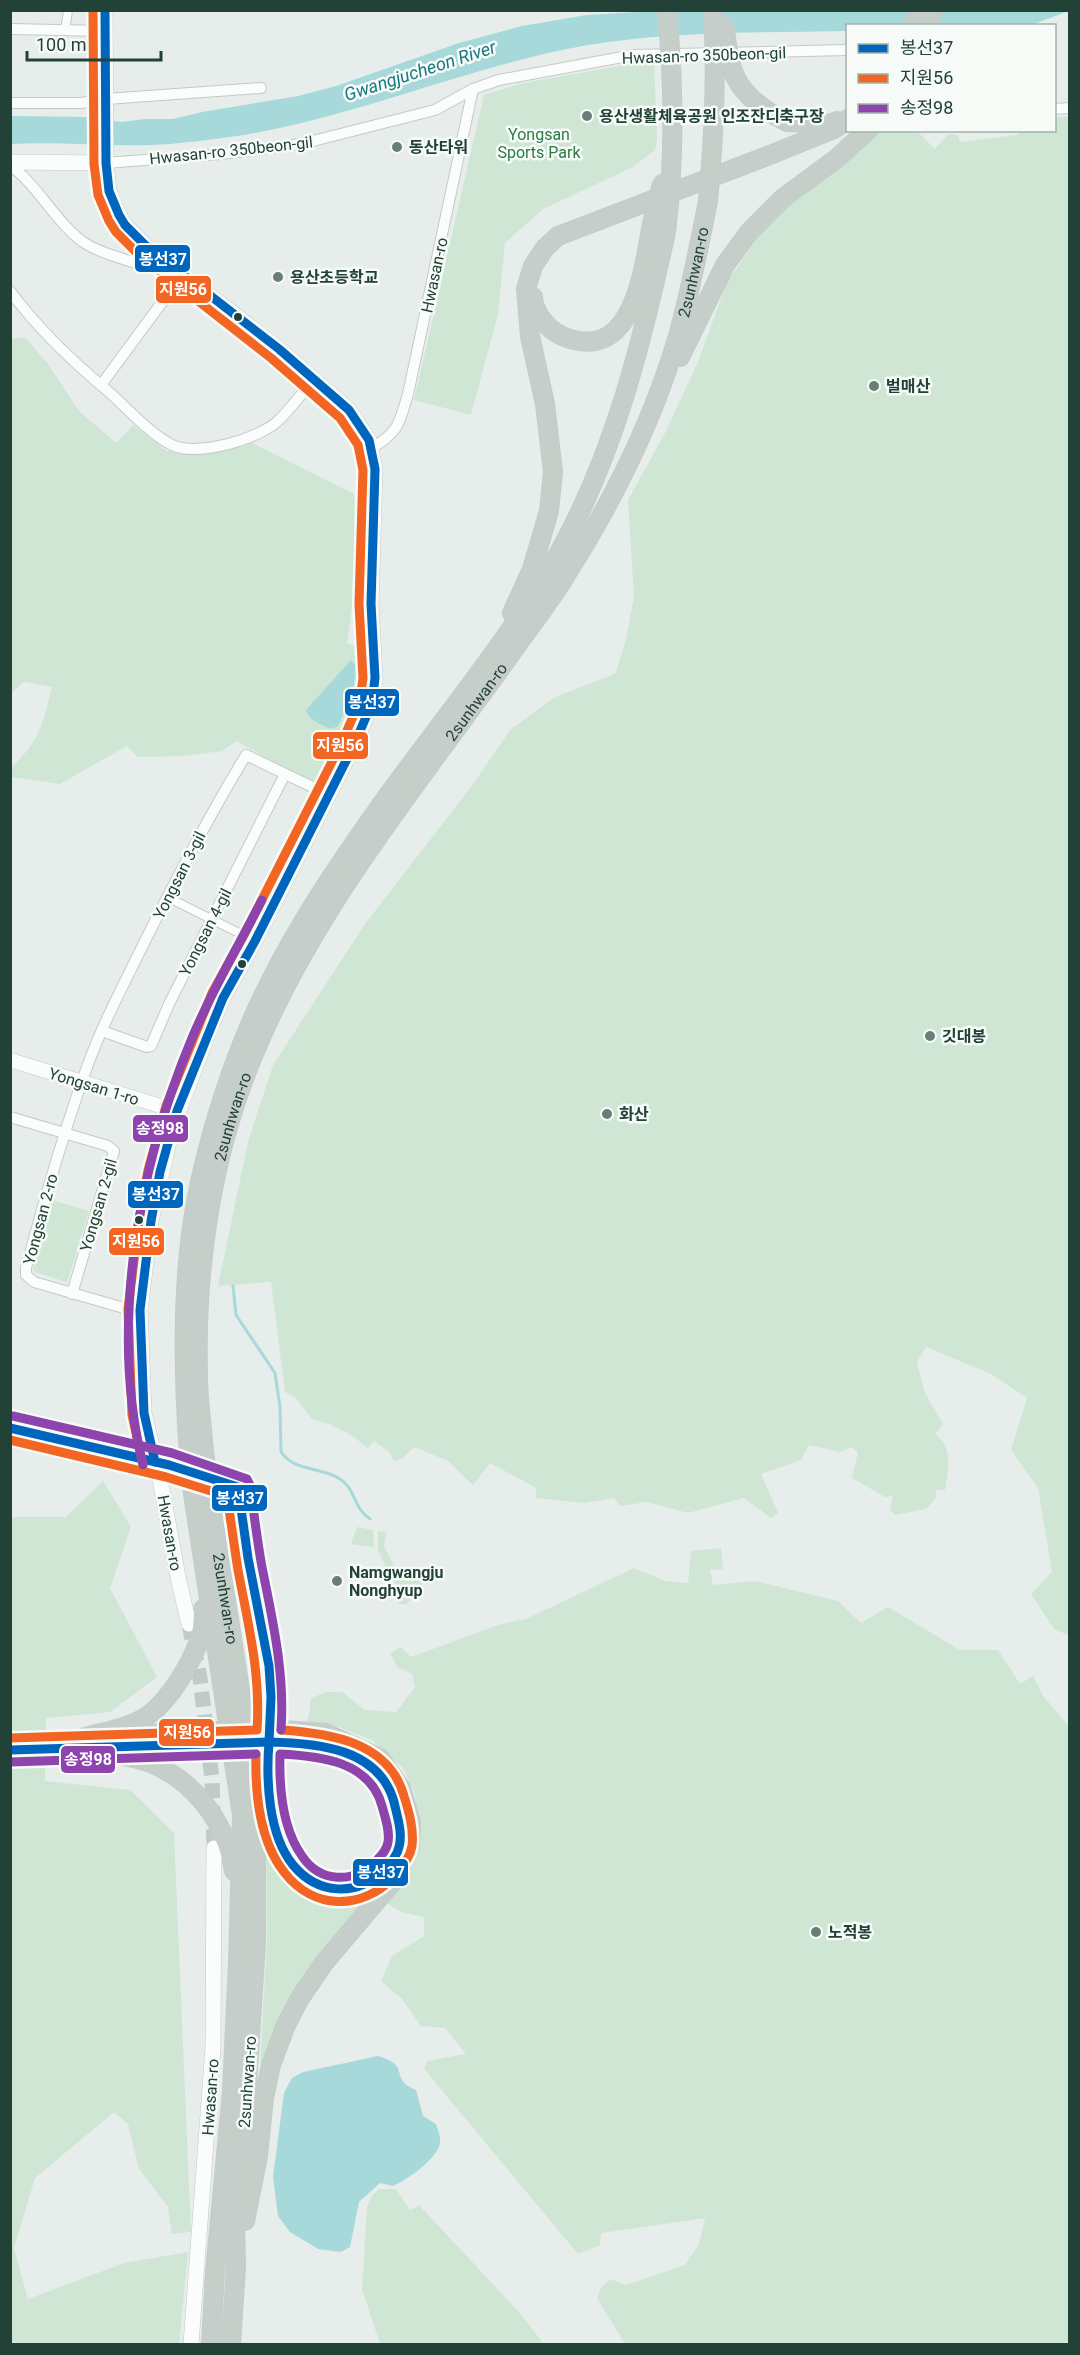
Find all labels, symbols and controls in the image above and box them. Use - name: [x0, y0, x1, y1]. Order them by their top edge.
- scale bar: [27, 24, 160, 62]
- legend: [846, 24, 1056, 132]
- text: 100 m: [36, 34, 87, 55]
- water label: Gwangjucheon River: [341, 36, 499, 105]
- text: 봉선37: [900, 37, 953, 58]
- street label: Hwasan-ro 350beon-gil: [622, 43, 786, 68]
- text: 지원56: [900, 67, 953, 88]
- text: 송정98: [900, 97, 953, 118]
- place label: 용산생활체육공원 인조잔디축구장: [599, 107, 824, 126]
- marker: 용산생활체육공원 인조잔디축구장: [580, 109, 594, 123]
- park label: Yongsan Sports Park: [497, 125, 581, 162]
- street label: Hwasan-ro 350beon-gil: [148, 132, 314, 169]
- place label: 동산타워: [409, 138, 468, 157]
- marker: 동산타워: [390, 140, 404, 154]
- street label: 2sunhwan-ro: [674, 225, 713, 319]
- street label: Hwasan-ro: [417, 236, 452, 315]
- line badge: 봉선37: [134, 244, 191, 273]
- text: 봉선37: [139, 250, 187, 269]
- place label: 용산초등학교: [290, 268, 379, 287]
- marker: 용산초등학교: [271, 270, 285, 284]
- line badge: 지원56: [155, 275, 212, 304]
- text: 지원56: [159, 280, 207, 299]
- unlabelled marker: [232, 311, 244, 323]
- place label: 벌매산: [886, 377, 930, 396]
- marker: 벌매산: [867, 379, 881, 393]
- street label: 2sunhwan-ro: [442, 659, 511, 745]
- line badge: 봉선37: [344, 688, 400, 717]
- text: 봉선37: [348, 693, 396, 712]
- line badge: 지원56: [312, 731, 369, 760]
- text: 지원56: [316, 736, 364, 755]
- street label: Yongsan 3-gil: [149, 828, 210, 922]
- street label: Yongsan 4-gil: [175, 885, 236, 979]
- unlabelled marker: [236, 958, 248, 970]
- place label: 깃대봉: [942, 1027, 986, 1046]
- marker: 깃대봉: [923, 1029, 937, 1043]
- street label: Yongsan 1-ro: [46, 1064, 141, 1109]
- street label: 2sunhwan-ro: [210, 1070, 256, 1163]
- place label: 화산: [619, 1105, 649, 1124]
- marker: 화산: [600, 1107, 614, 1121]
- line badge: 송정98: [132, 1114, 189, 1143]
- text: 송정98: [136, 1119, 184, 1138]
- street label: Yongsan 2-gil: [76, 1156, 121, 1254]
- street label: Yongsan 2-ro: [19, 1171, 62, 1267]
- line badge: 봉선37: [127, 1180, 184, 1209]
- text: 봉선37: [132, 1185, 180, 1204]
- unlabelled marker: [133, 1214, 145, 1226]
- line badge: 지원56: [108, 1227, 165, 1256]
- text: 지원56: [112, 1232, 160, 1251]
- line badge: 봉선37: [211, 1484, 268, 1512]
- text: 봉선37: [216, 1489, 264, 1508]
- street label: Hwasan-ro: [153, 1494, 186, 1573]
- street label: 2sunhwan-ro: [209, 1552, 242, 1646]
- place label: Namgwangju Nonghyup: [349, 1563, 443, 1600]
- marker: Namgwangju Nonghyup: [330, 1574, 344, 1588]
- line badge: 지원56: [158, 1718, 215, 1747]
- text: 지원56: [163, 1723, 211, 1742]
- line badge: 송정98: [60, 1745, 116, 1774]
- text: 송정98: [64, 1750, 112, 1769]
- line badge: 봉선37: [352, 1858, 409, 1887]
- text: 봉선37: [357, 1863, 405, 1882]
- place label: 노적봉: [828, 1923, 872, 1942]
- marker: 노적봉: [809, 1925, 823, 1939]
- street label: 2sunhwan-ro: [235, 2035, 260, 2129]
- street label: Hwasan-ro: [198, 2058, 223, 2136]

